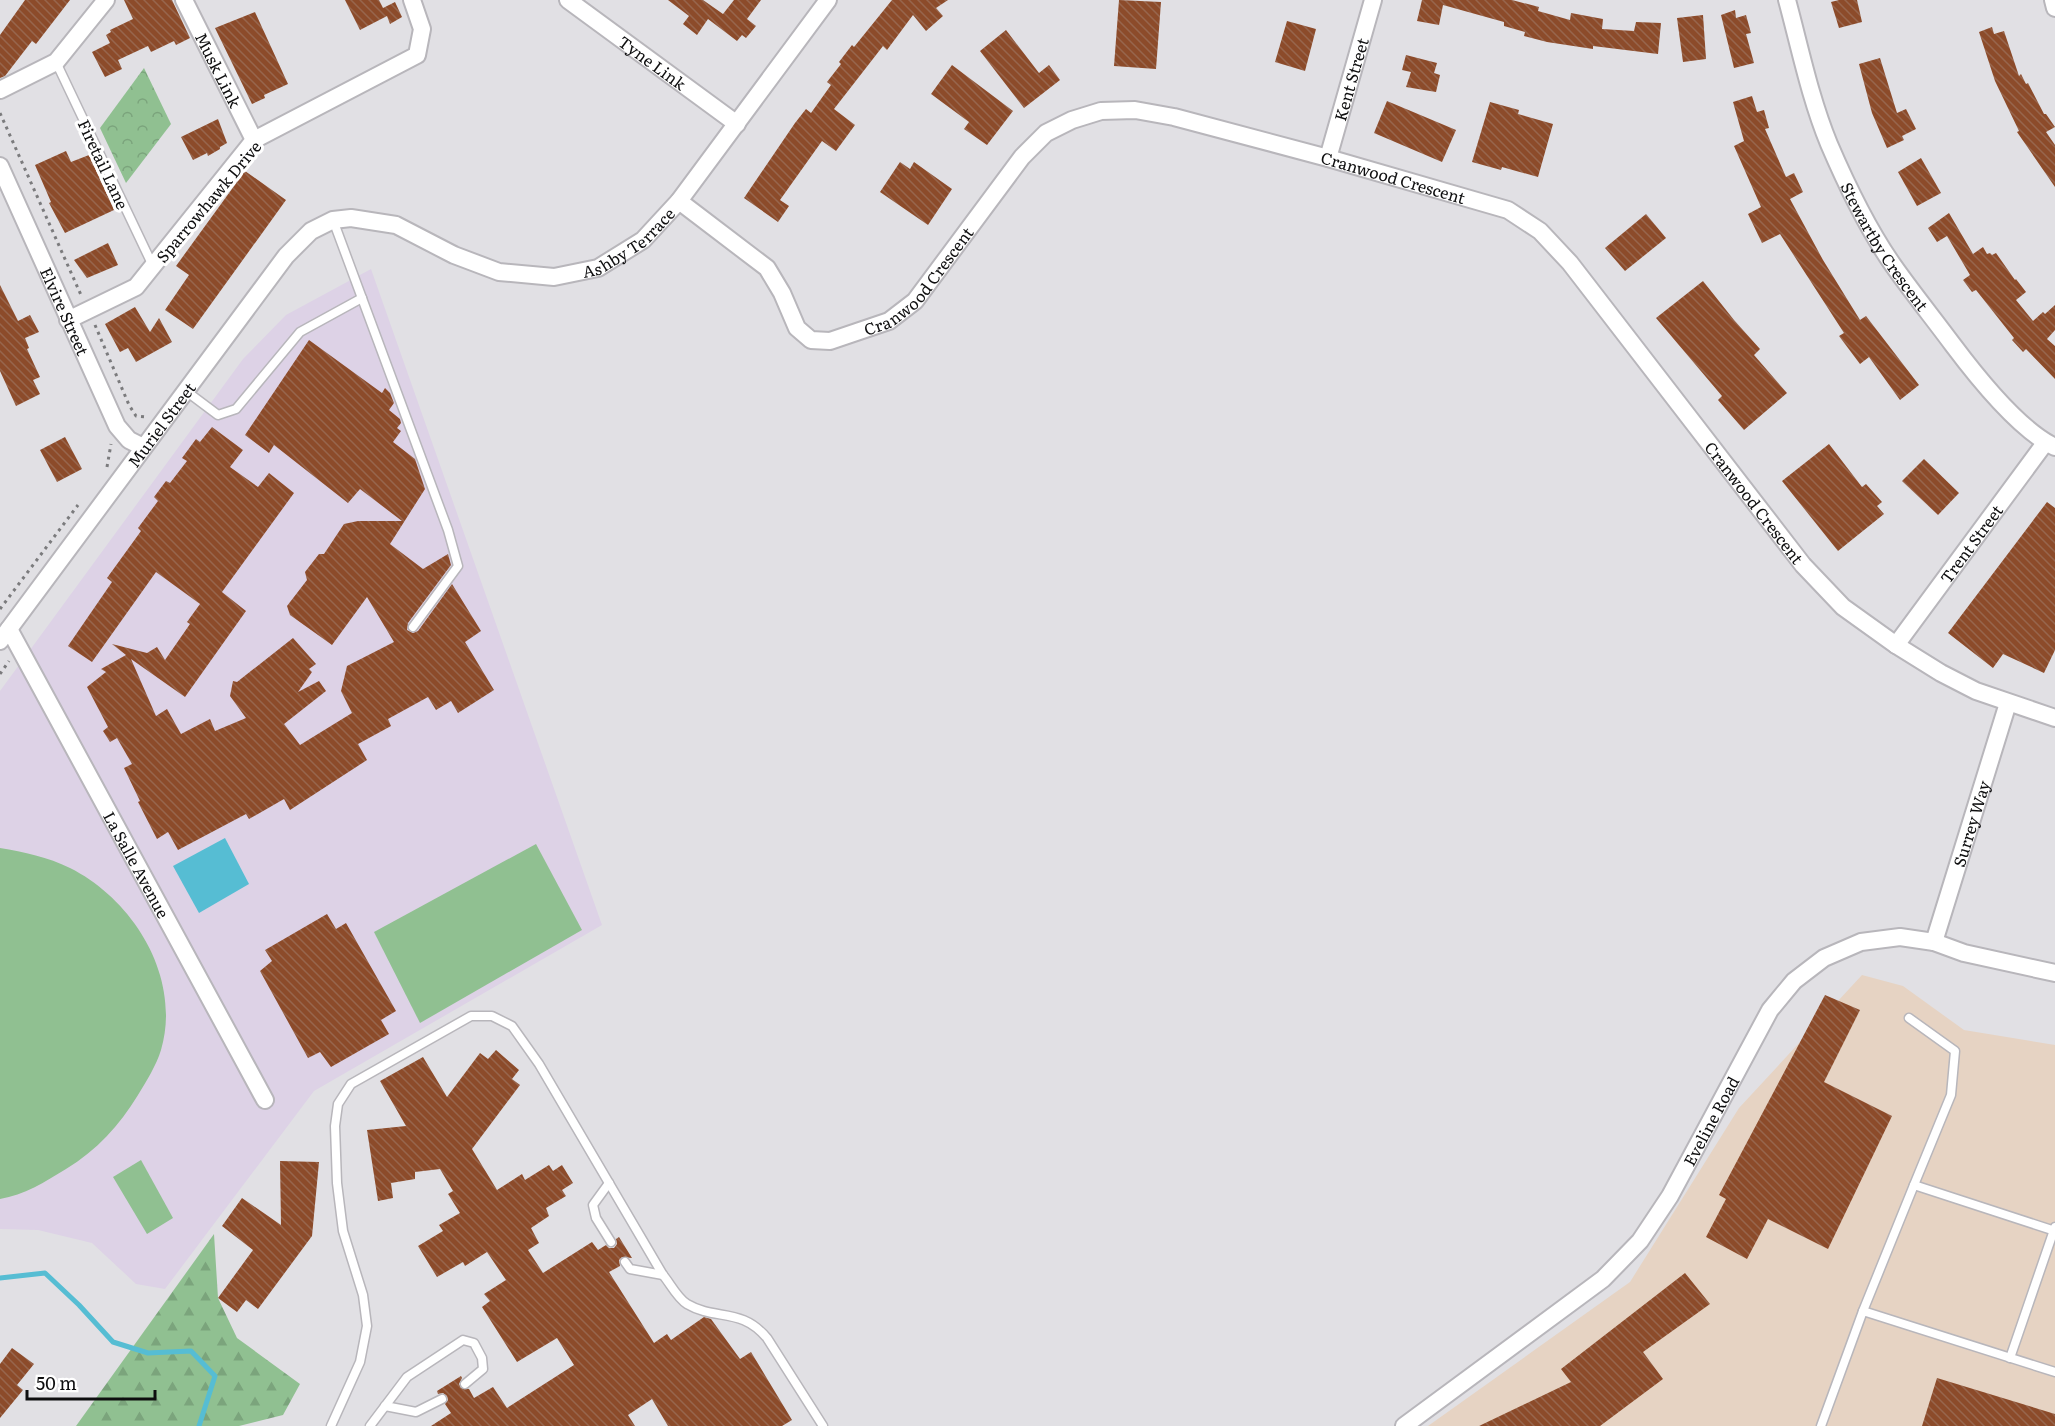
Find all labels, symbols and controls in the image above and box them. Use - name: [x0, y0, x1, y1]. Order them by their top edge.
- street label: Musk Link: [190, 28, 248, 112]
- street label: Tyne Link: [614, 29, 692, 95]
- street label: Kent Street: [1327, 34, 1374, 124]
- street label: Firetail Lane: [73, 115, 135, 213]
- street label: Sparrowhawk Drive: [150, 135, 266, 267]
- street label: Cranwood Crescent: [1318, 145, 1469, 209]
- street label: Stewartby Crescent: [1836, 178, 1935, 316]
- street label: Ashby Terrace: [580, 202, 680, 283]
- street label: Cranwood Crescent: [860, 221, 979, 341]
- street label: Elvire Street: [35, 263, 96, 360]
- street label: Muriel Street: [121, 376, 201, 472]
- street label: Cranwood Crescent: [1700, 436, 1810, 569]
- street label: Trent Street: [1934, 499, 2008, 588]
- street label: Surrey Way: [1946, 777, 1996, 870]
- street label: La Salle Avenue: [98, 807, 176, 922]
- street label: Eveline Road: [1677, 1071, 1744, 1170]
- scale bar: [27, 1363, 154, 1401]
- text: 50 m: [36, 1369, 77, 1396]

